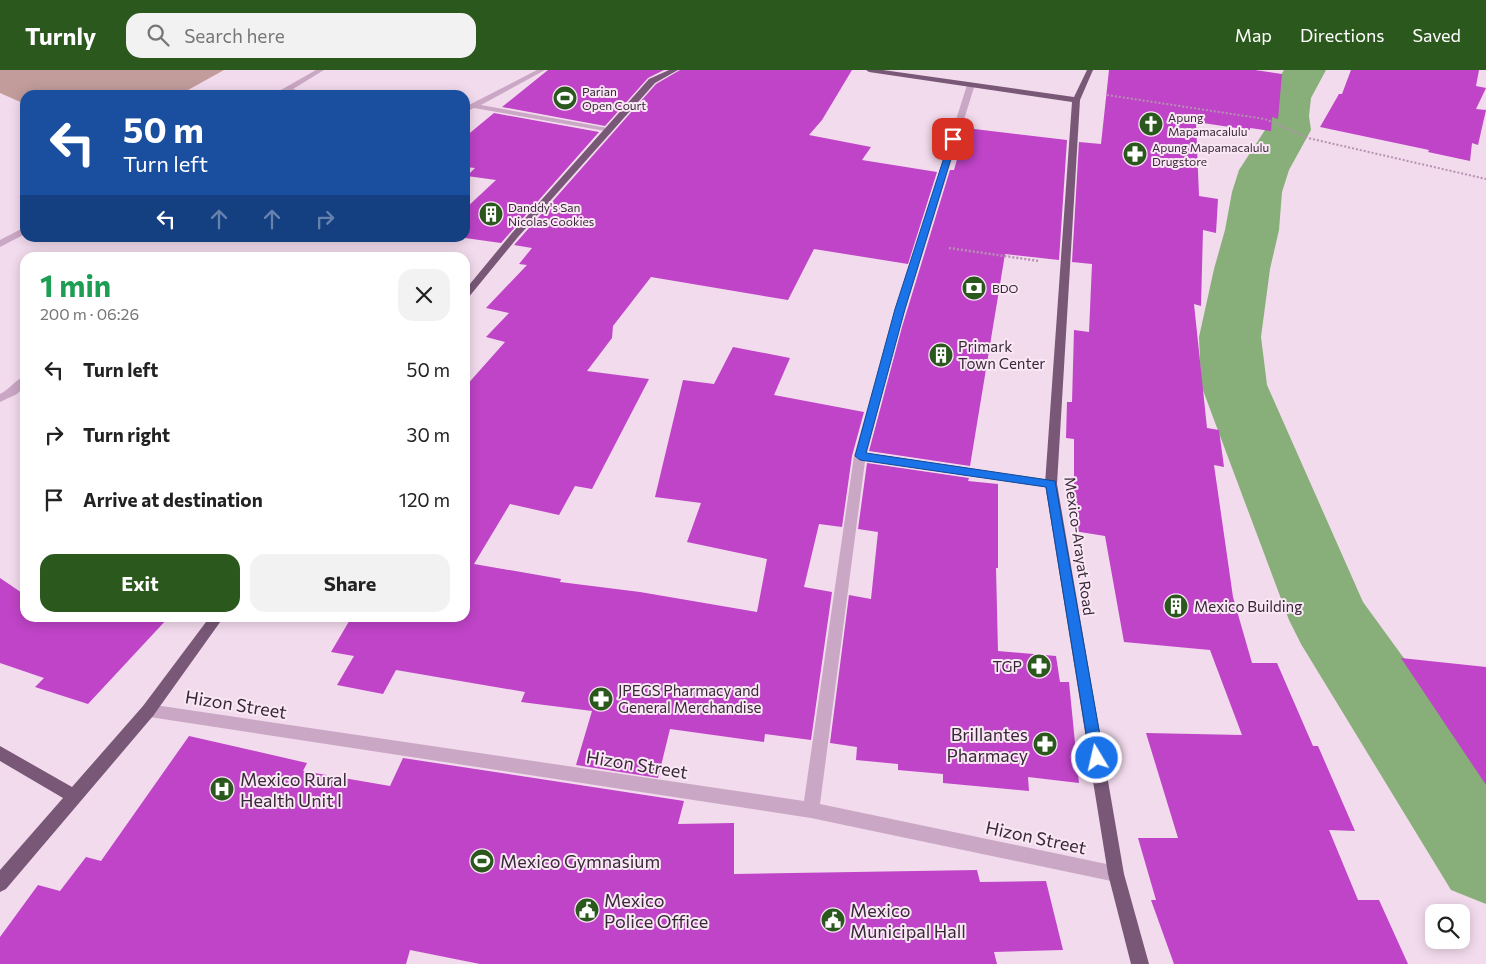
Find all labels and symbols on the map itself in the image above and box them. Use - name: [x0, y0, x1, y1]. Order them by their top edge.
- place label: Parian Open Court: [582, 84, 646, 112]
- sports icon: Parian Open Court: [552, 85, 578, 111]
- place label: Apung Mapamacalulu: [1168, 110, 1247, 138]
- church icon: Apung Mapamacalulu: [1138, 111, 1164, 137]
- pin: [932, 118, 974, 160]
- place label: Apung Mapamacalulu Drugstore: [1152, 140, 1269, 168]
- pharmacy icon: Apung Mapamacalulu Drugstore: [1122, 141, 1148, 167]
- place label: Danddy's San Nicolas Cookies: [508, 200, 594, 228]
- building icon: Danddy's San Nicolas Cookies: [478, 201, 504, 227]
- bank icon: BDO: [961, 275, 987, 301]
- place label: BDO: [992, 281, 1019, 295]
- place label: Primark Town Center: [958, 337, 1045, 372]
- building icon: Primark Town Center: [928, 342, 954, 368]
- street label: Mexico-Arayat Road: [1061, 475, 1099, 617]
- building icon: Mexico Building: [1163, 593, 1189, 619]
- place label: Mexico Building: [1194, 597, 1302, 615]
- pharmacy icon: TGP: [1026, 653, 1052, 679]
- place label: TGP: [992, 657, 1022, 675]
- place label: JPEGS Pharmacy and General Merchandise: [618, 681, 762, 716]
- street label: Hizon Street: [184, 685, 288, 723]
- pharmacy icon: JPEGS Pharmacy and General Merchandise: [588, 686, 614, 712]
- place label: Brillantes Pharmacy: [946, 723, 1028, 766]
- pharmacy icon: Brillantes Pharmacy: [1032, 731, 1058, 757]
- position arrow: [1070, 731, 1122, 783]
- street label: Hizon Street: [585, 745, 689, 783]
- place label: Mexico Rural Health Unit I: [240, 768, 347, 811]
- hospital icon: Mexico Rural Health Unit I: [209, 776, 235, 802]
- street label: Hizon Street: [984, 816, 1088, 858]
- sports icon: Mexico Gymnasium: [469, 848, 495, 874]
- place label: Mexico Gymnasium: [500, 850, 660, 872]
- place label: Mexico Police Office: [604, 889, 708, 932]
- public building icon: Mexico Police Office: [574, 897, 600, 923]
- place label: Mexico Municipal Hall: [850, 899, 966, 942]
- public building icon: Mexico Municipal Hall: [820, 907, 846, 933]

